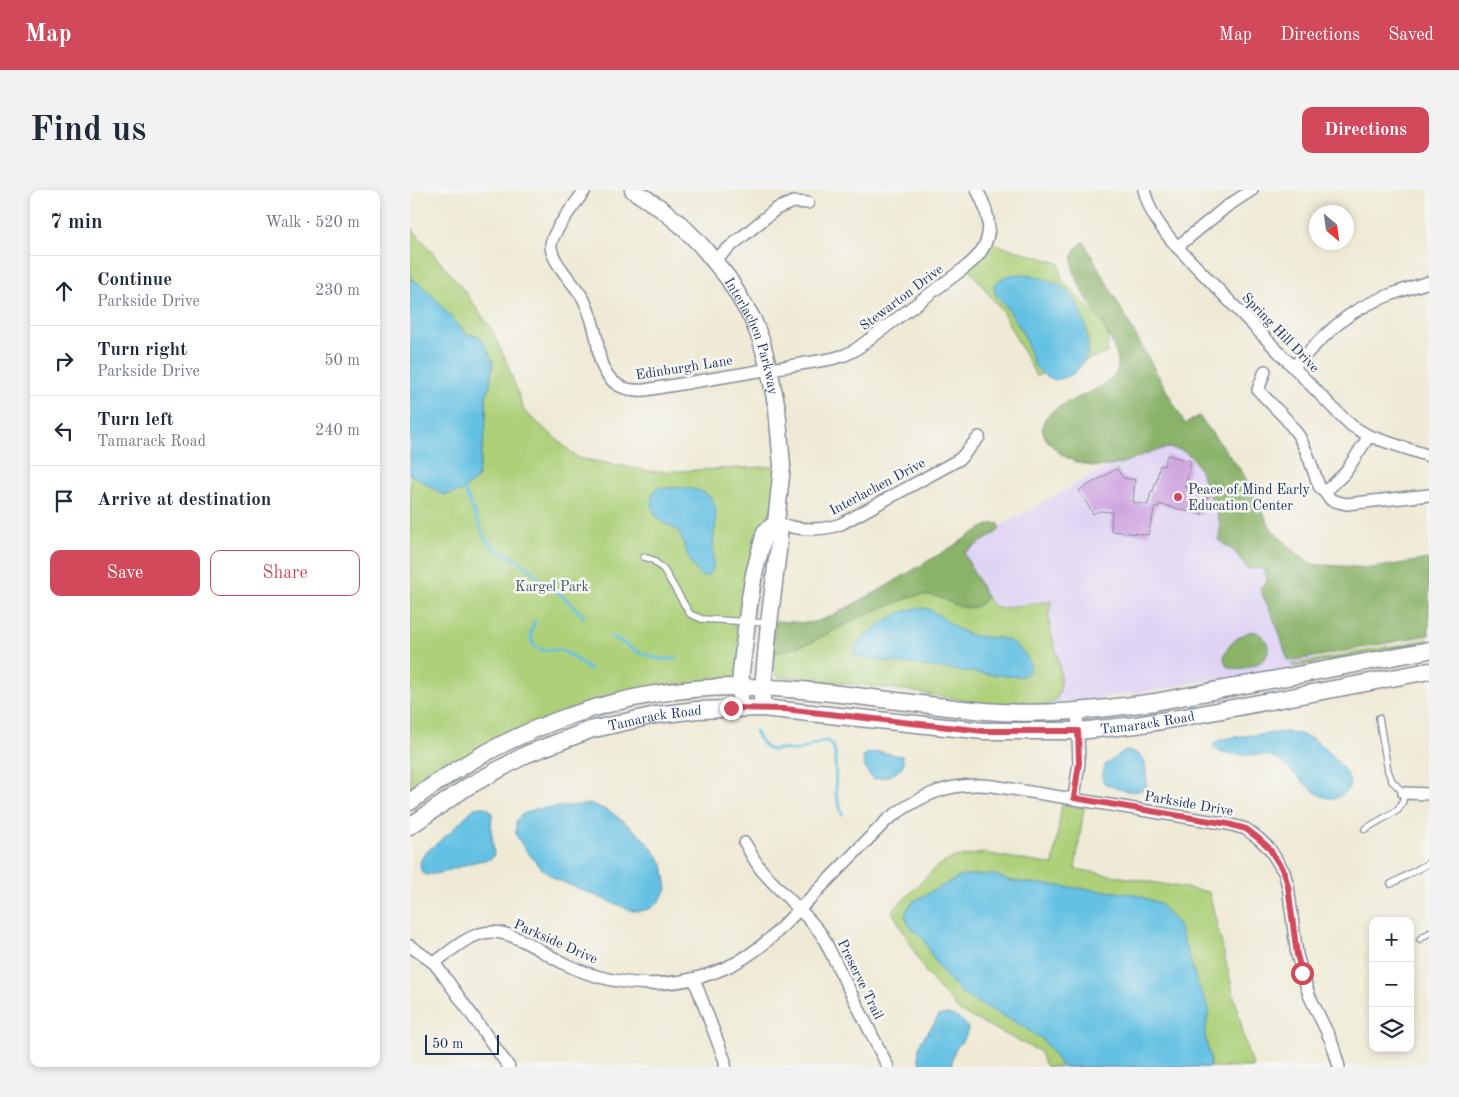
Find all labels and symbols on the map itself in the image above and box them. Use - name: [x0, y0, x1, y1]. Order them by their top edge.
- north arrow: [1309, 205, 1354, 250]
- street label: Stewarton Drive: [857, 262, 946, 333]
- street label: Interlachen Parkway: [721, 275, 780, 397]
- street label: Spring Hill Drive: [1239, 290, 1322, 375]
- street label: Edinburgh Lane: [635, 353, 734, 383]
- street label: Interlachen Drive: [827, 456, 928, 518]
- place label: Peace of Mind Early Education Center: [1188, 483, 1310, 513]
- marker: Peace of Mind Early Education Center: [1172, 491, 1184, 503]
- park label: Kargel Park: [515, 580, 589, 594]
- route end: [720, 697, 743, 720]
- street label: Tamarack Road: [607, 704, 702, 734]
- street label: Tamarack Road: [1099, 709, 1196, 737]
- street label: Parkside Drive: [1143, 789, 1234, 819]
- street label: Parkside Drive: [512, 917, 600, 967]
- street label: Preserve Trail: [835, 937, 886, 1022]
- route start: [1291, 962, 1314, 985]
- scale bar: [425, 1032, 499, 1055]

